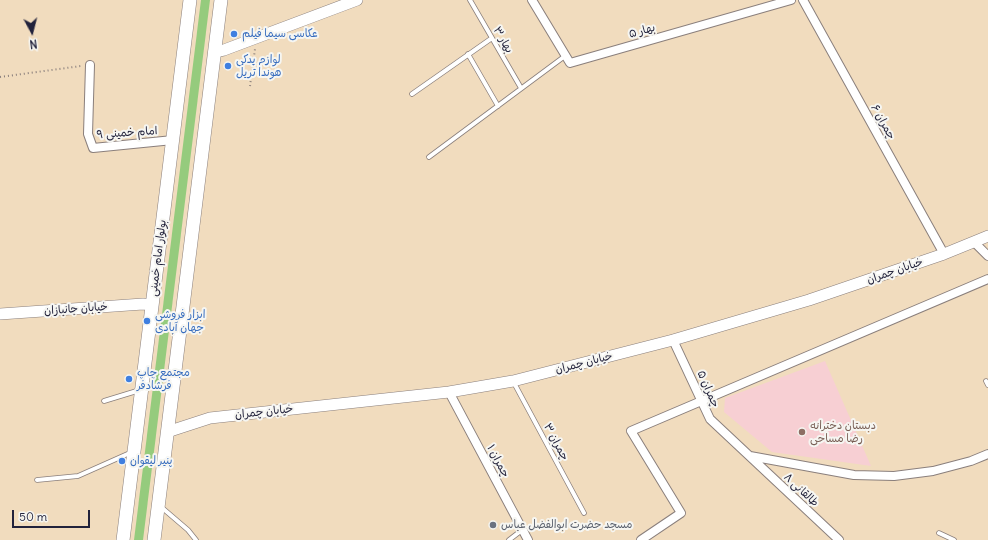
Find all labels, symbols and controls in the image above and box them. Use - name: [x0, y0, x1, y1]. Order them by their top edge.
- north arrow: [12, 12, 52, 52]
- street label: بهار ۵: [627, 21, 657, 41]
- street label: بهار ۳: [490, 24, 516, 56]
- place label: عکاسی سیما فیلم: [242, 27, 318, 41]
- marker: عکاسی سیما فیلم: [229, 29, 239, 39]
- text: N: [29, 36, 38, 51]
- place label: لوازم یدکی هوندا تریل: [236, 53, 281, 79]
- marker: لوازم یدکی هوندا تریل: [223, 61, 233, 71]
- street label: چمران ۶: [868, 102, 898, 142]
- street label: امام خمینی ۹: [96, 124, 158, 142]
- street label: بولوار امام خمینی: [147, 219, 169, 297]
- street label: خیابان چمران: [865, 255, 925, 287]
- street label: خیابان جانبازان: [44, 300, 108, 318]
- place label: ابزار فروشی جهان آبادی: [155, 308, 205, 334]
- marker: ابزار فروشی جهان آبادی: [142, 316, 152, 326]
- street label: خیابان چمران: [554, 350, 614, 376]
- place label: مجتمع چاپ فرشادفر: [137, 366, 190, 392]
- street label: چمران ۵: [694, 369, 722, 409]
- marker: مجتمع چاپ فرشادفر: [124, 374, 134, 384]
- street label: خیابان چمران: [234, 402, 294, 422]
- place label: دبستان دخترانه رضا مساحی: [810, 419, 876, 445]
- street label: چمران ۳: [541, 421, 571, 463]
- marker: دبستان دخترانه رضا مساحی: [797, 427, 807, 437]
- street label: چمران ۱: [484, 442, 512, 480]
- place label: پنیر لیقوان: [130, 454, 172, 468]
- marker: پنیر لیقوان: [117, 456, 127, 466]
- street label: طالقانی ۸: [781, 471, 821, 509]
- scale bar: [14, 502, 92, 528]
- text: 50 m: [19, 509, 47, 524]
- place label: مسجد حضرت ابوالفضل عباس: [501, 518, 632, 532]
- marker: مسجد حضرت ابوالفضل عباس: [488, 520, 498, 530]

